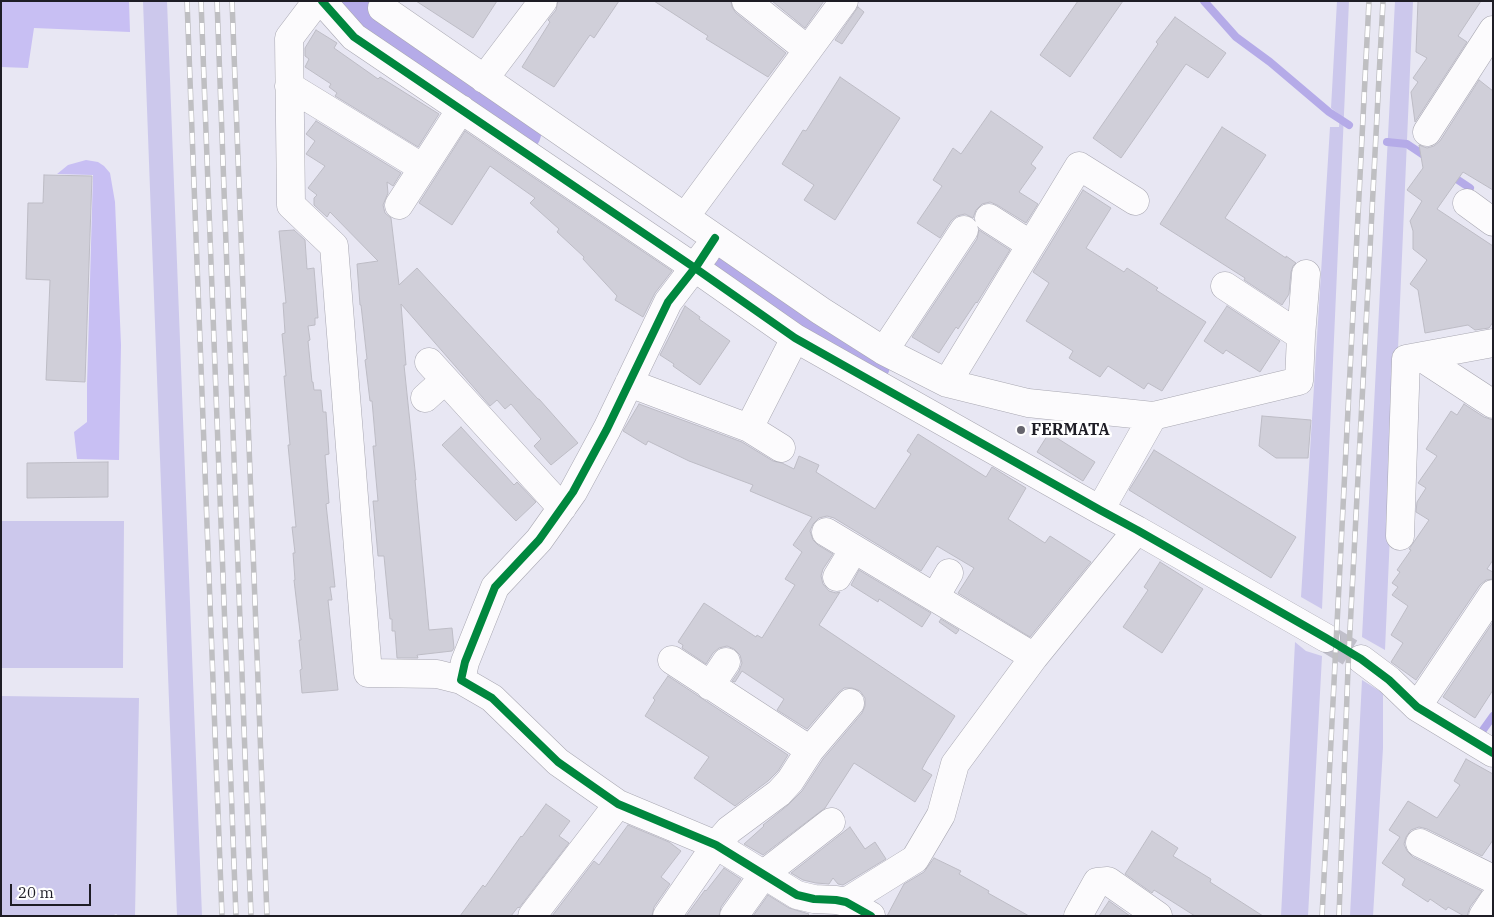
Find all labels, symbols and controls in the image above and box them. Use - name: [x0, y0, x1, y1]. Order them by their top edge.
- place label: FERMATA: [1031, 420, 1110, 440]
- marker: FERMATA: [1015, 424, 1027, 436]
- scale bar: [12, 874, 94, 906]
- text: 20 m: [18, 883, 54, 902]

